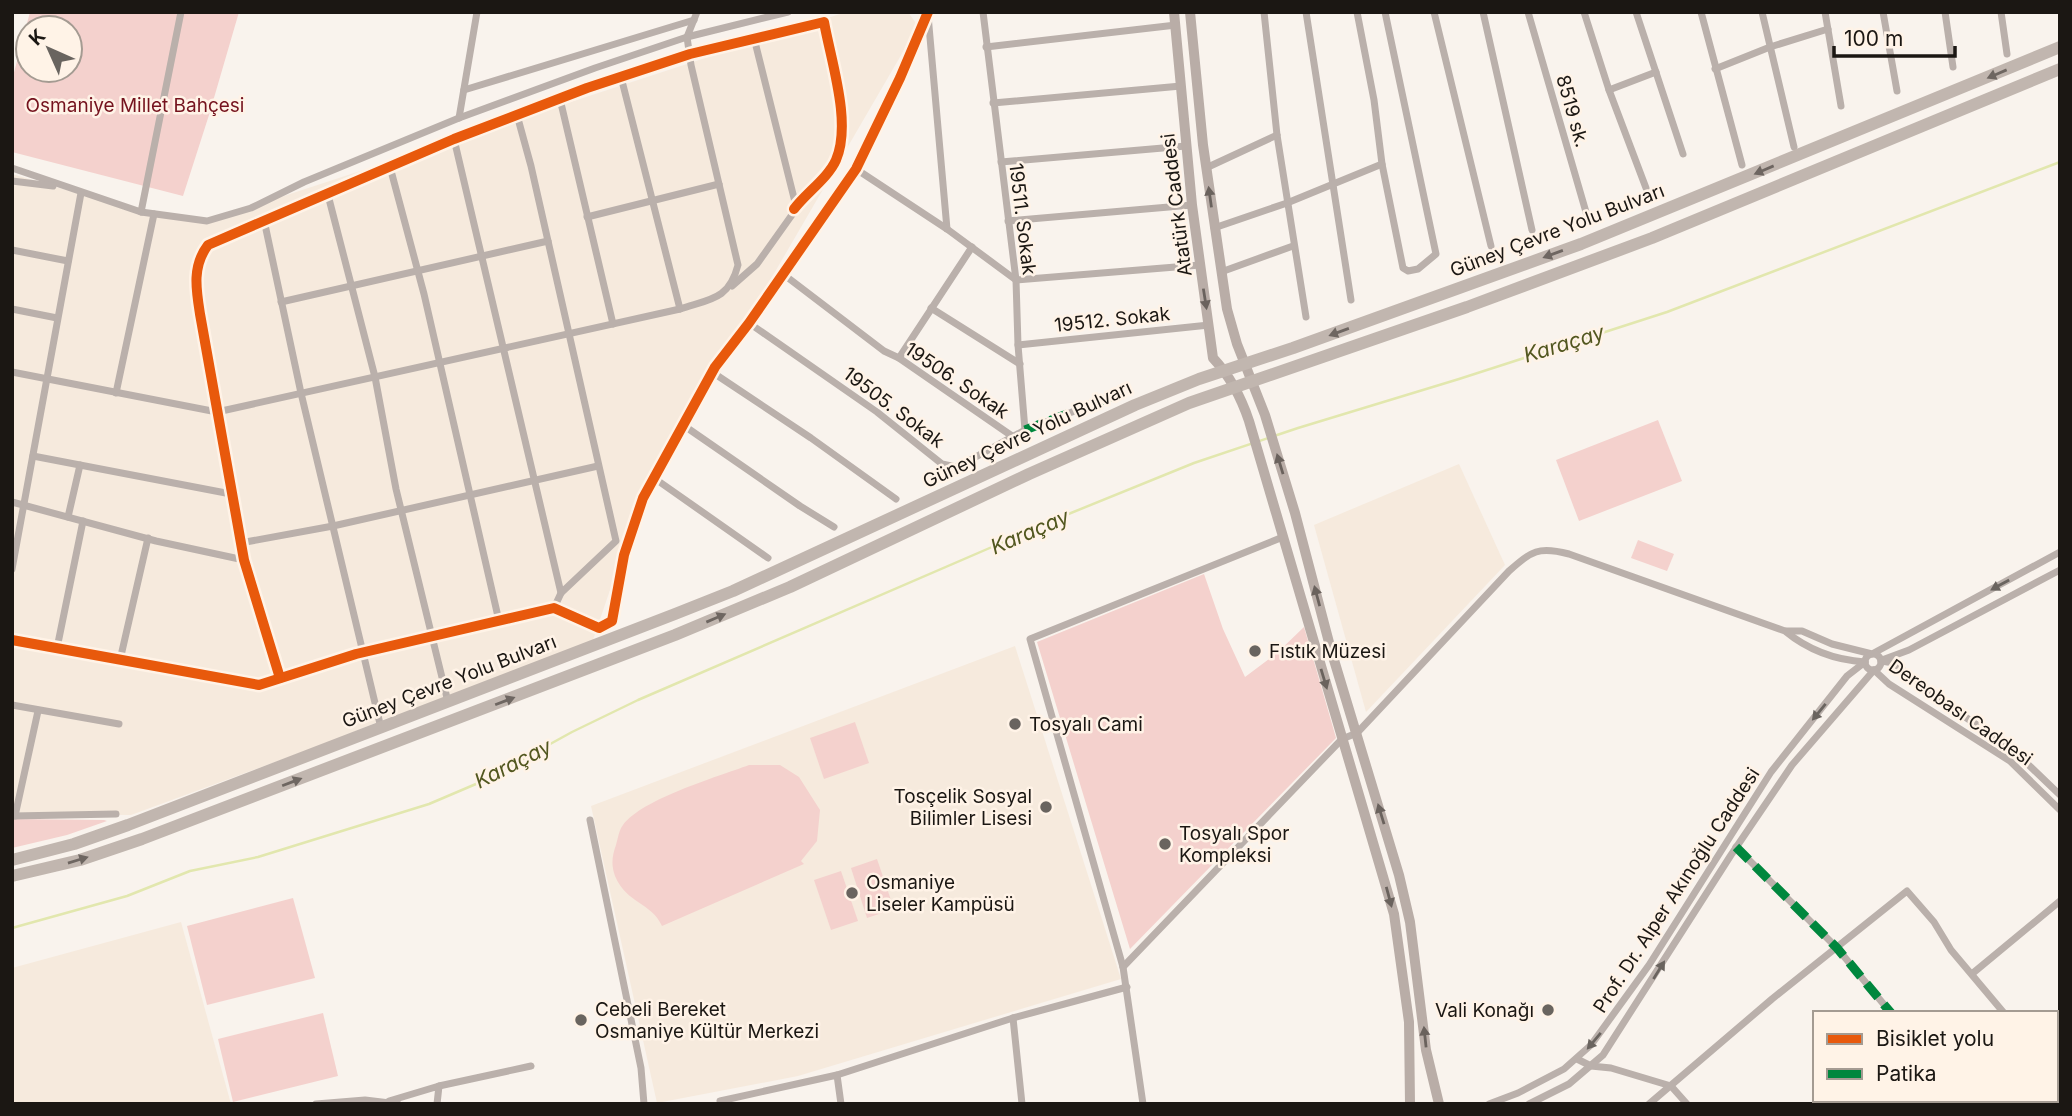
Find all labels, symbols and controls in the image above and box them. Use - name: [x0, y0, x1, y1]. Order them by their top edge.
- north arrow: [14, 14, 84, 84]
- scale bar: [1834, 14, 1955, 58]
- text: K: [24, 24, 51, 50]
- text: 100 m: [1844, 26, 1903, 51]
- one-way arrow: [1986, 68, 2007, 79]
- street label: 8519 sk.: [1551, 72, 1594, 150]
- park label: Osmaniye Millet Bahçesi: [26, 94, 244, 117]
- street label: Atatürk Caddesi: [1156, 132, 1197, 278]
- street label: 19511. Sokak: [1004, 162, 1041, 277]
- one-way arrow: [1753, 164, 1774, 175]
- street label: Güney Çevre Yolu Bulvarı: [1447, 179, 1668, 282]
- one-way arrow: [1204, 186, 1215, 208]
- one-way arrow: [1542, 249, 1563, 260]
- one-way arrow: [1200, 288, 1211, 310]
- street label: 19512. Sokak: [1053, 302, 1172, 337]
- water label: Karaçay: [1521, 319, 1608, 368]
- one-way arrow: [1328, 327, 1349, 338]
- street label: 19506. Sokak: [900, 337, 1013, 424]
- street label: 19505. Sokak: [839, 362, 949, 453]
- street label: Güney Çevre Yolu Bulvarı: [919, 376, 1135, 493]
- one-way arrow: [1274, 453, 1284, 474]
- water label: Karaçay: [987, 503, 1074, 559]
- one-way arrow: [1990, 579, 2010, 591]
- one-way arrow: [1311, 585, 1322, 607]
- one-way arrow: [706, 612, 727, 623]
- street label: Güney Çevre Yolu Bulvarı: [339, 630, 560, 733]
- place label: Fıstık Müzesi: [1269, 640, 1386, 663]
- marker: Fıstık Müzesi: [1247, 643, 1263, 659]
- street label: Dereobası Caddesi: [1884, 654, 2037, 771]
- one-way arrow: [1319, 668, 1330, 689]
- one-way arrow: [494, 695, 515, 706]
- one-way arrow: [1812, 702, 1827, 720]
- place label: Tosyalı Cami: [1029, 713, 1143, 736]
- marker: Tosyalı Cami: [1007, 716, 1023, 732]
- water label: Karaçay: [470, 733, 556, 794]
- street label: Prof. Dr. Alper Akınoğlu Caddesi: [1588, 763, 1764, 1017]
- one-way arrow: [282, 776, 303, 787]
- place label: Tosçelik Sosyal Bilimler Lisesi: [893, 785, 1032, 830]
- marker: Tosçelik Sosyal Bilimler Lisesi: [1038, 799, 1054, 815]
- one-way arrow: [1376, 804, 1386, 825]
- place label: Tosyalı Spor Kompleksi: [1179, 822, 1289, 867]
- marker: Tosyalı Spor Kompleksi: [1157, 836, 1173, 852]
- one-way arrow: [68, 854, 89, 864]
- place label: Osmaniye Liseler Kampüsü: [866, 871, 1015, 916]
- marker: Osmaniye Liseler Kampüsü: [844, 885, 860, 901]
- one-way arrow: [1384, 886, 1395, 908]
- one-way arrow: [1652, 960, 1665, 979]
- place label: Cebeli Bereket Osmaniye Kültür Merkezi: [595, 998, 819, 1043]
- place label: Vali Konağı: [1435, 999, 1534, 1022]
- marker: Vali Konağı: [1540, 1002, 1556, 1018]
- legend: [1813, 1011, 2058, 1102]
- marker: Cebeli Bereket Osmaniye Kültür Merkezi: [573, 1012, 589, 1028]
- one-way arrow: [1419, 1026, 1430, 1048]
- text: Bisiklet yolu: [1876, 1026, 1994, 1051]
- one-way arrow: [1587, 1032, 1602, 1049]
- text: Patika: [1876, 1061, 1936, 1086]

